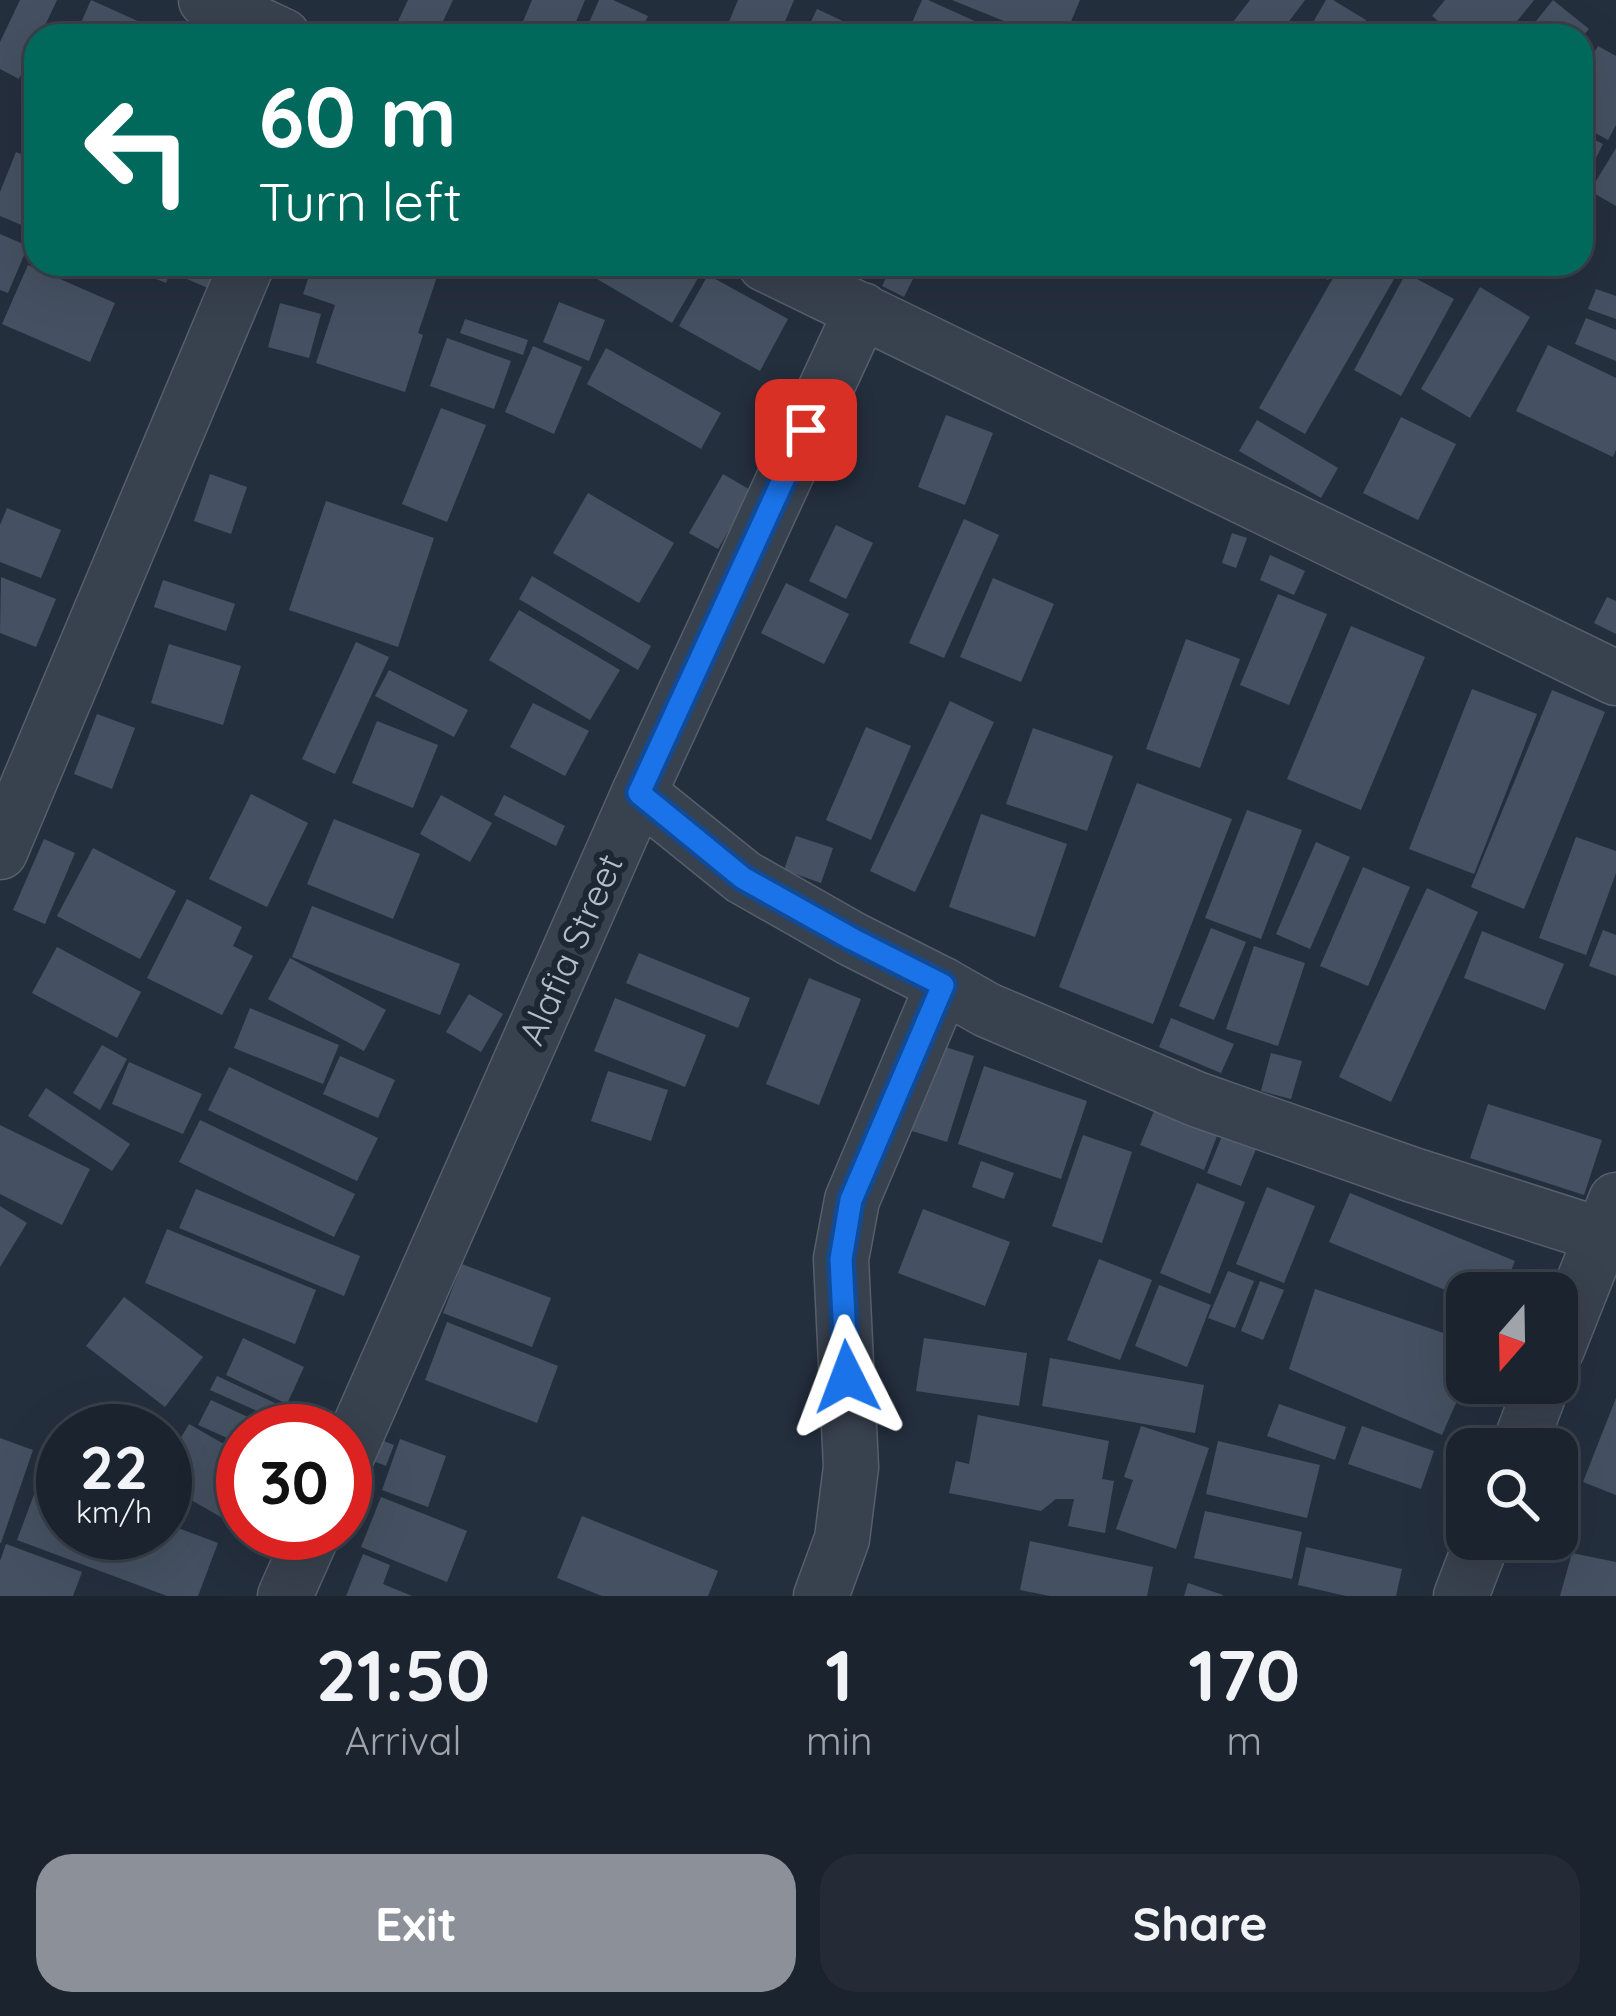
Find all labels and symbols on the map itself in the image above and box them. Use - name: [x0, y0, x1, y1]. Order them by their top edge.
- pin: [755, 379, 857, 481]
- street label: Alafia Street: [508, 847, 632, 1051]
- north arrow: [1446, 1272, 1578, 1404]
- position arrow: [784, 1314, 910, 1440]
- speed limit sign: 30: [216, 1404, 372, 1560]

